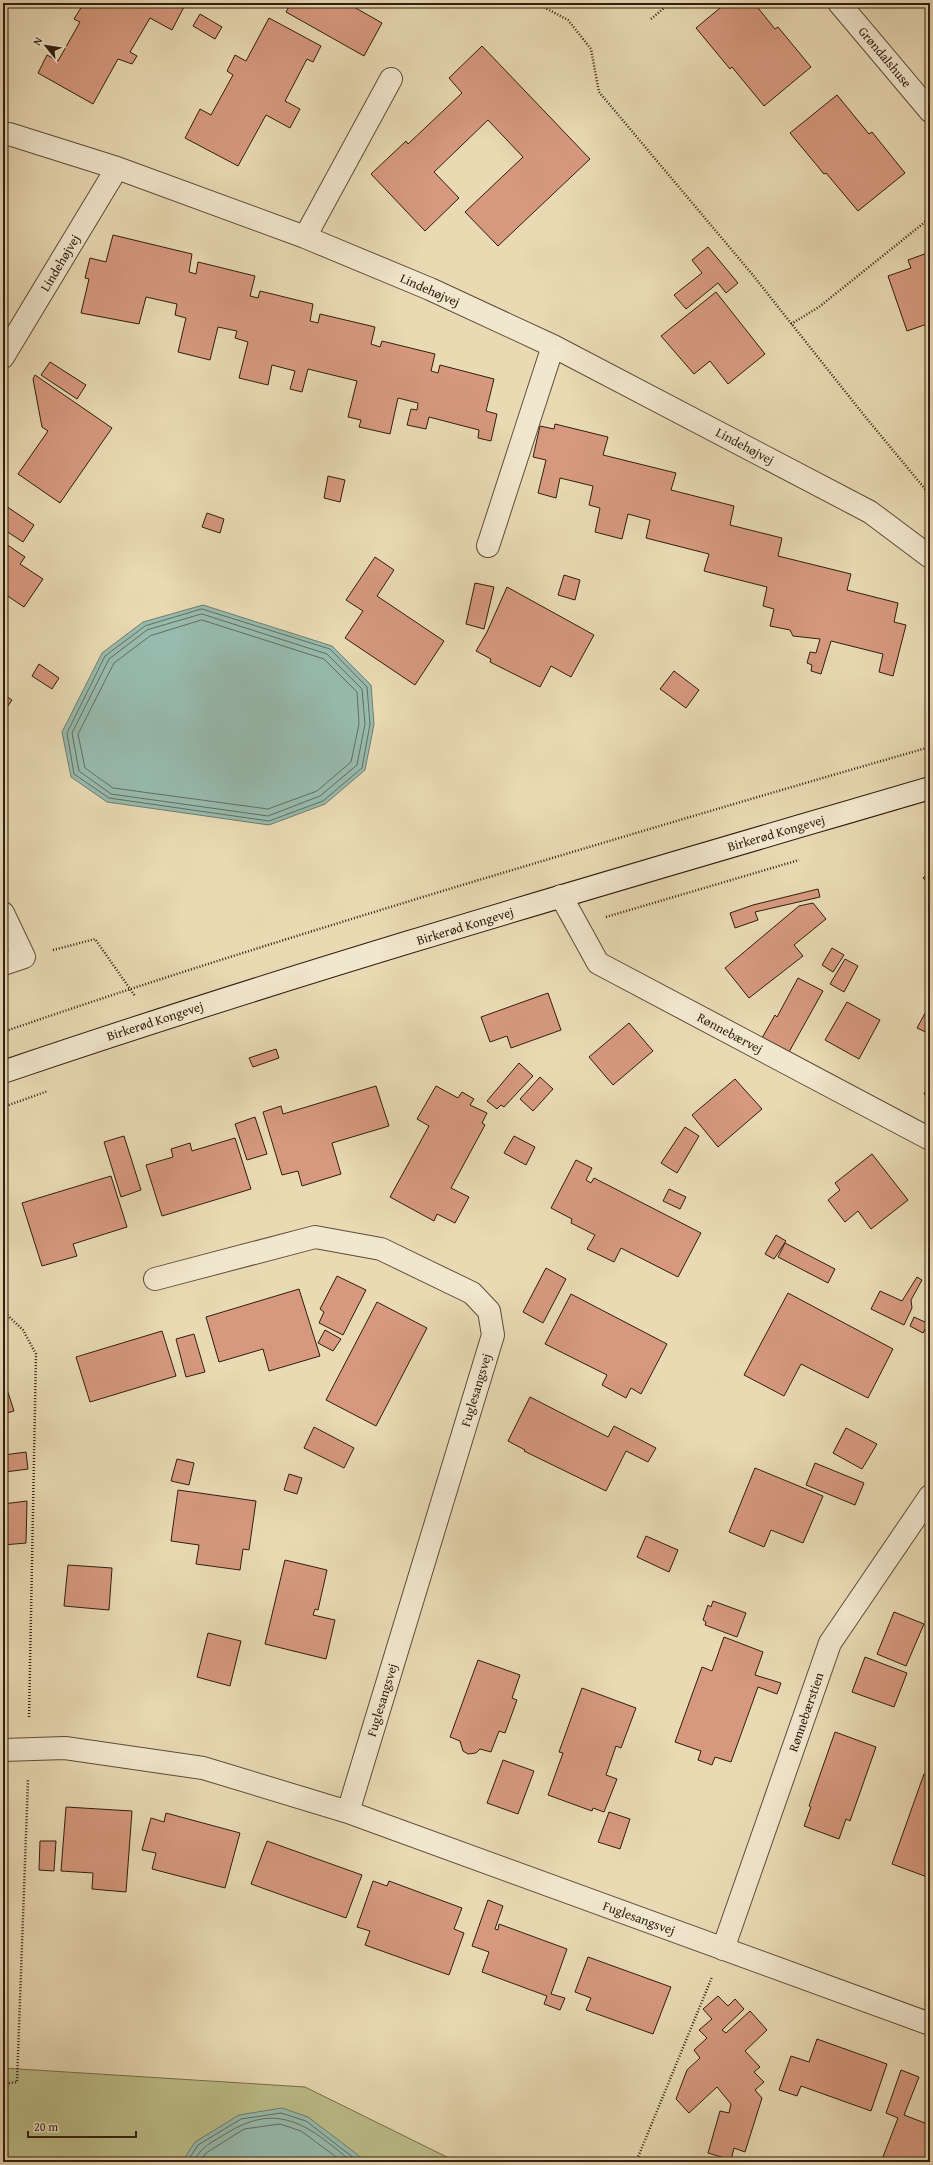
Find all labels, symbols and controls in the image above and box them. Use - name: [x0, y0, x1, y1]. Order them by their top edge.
- street label: Grøndalshuse: [854, 22, 916, 92]
- north arrow: [26, 26, 66, 66]
- text: N: [29, 33, 46, 48]
- street label: Lindehøjvej: [36, 231, 84, 295]
- street label: Lindehøjvej: [397, 268, 463, 312]
- street label: Lindehøjvej: [712, 423, 778, 469]
- street label: Birkerød Kongevej: [725, 810, 827, 856]
- street label: Birkerød Kongevej: [414, 902, 516, 950]
- street label: Birkerød Kongevej: [104, 996, 206, 1046]
- street label: Rønnebærvej: [694, 1008, 766, 1058]
- street label: Fuglesangsvej: [456, 1351, 496, 1429]
- street label: Fuglesangsvej: [362, 1661, 402, 1739]
- street label: Rønnebærstien: [784, 1669, 829, 1754]
- street label: Fuglesangsvej: [600, 1896, 678, 1940]
- scale bar: [28, 2113, 136, 2139]
- text: 20 m: [34, 2118, 58, 2135]

